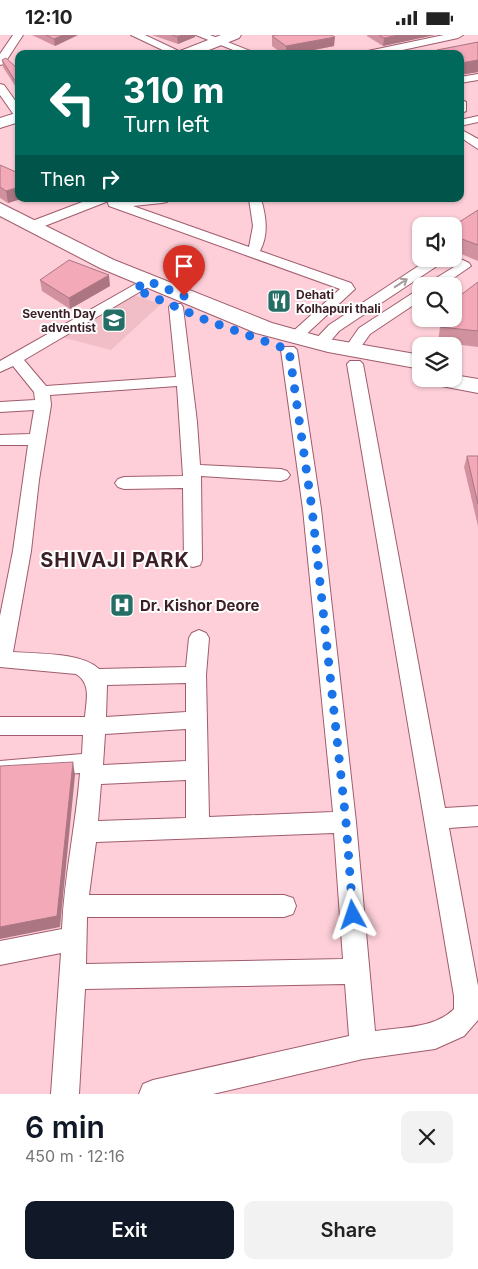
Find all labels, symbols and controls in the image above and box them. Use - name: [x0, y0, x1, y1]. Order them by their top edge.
- text: 12:10: [25, 6, 73, 29]
- text: 310 m: [123, 69, 225, 111]
- icon: left: [40, 70, 105, 135]
- text: Turn left: [123, 111, 209, 137]
- icon: right: [96, 165, 124, 193]
- text: Then: [40, 168, 86, 191]
- map controls: [412, 217, 462, 387]
- button: sound: [412, 217, 462, 267]
- pin: [163, 245, 205, 296]
- icon: arrive: [170, 252, 198, 280]
- button: search: [412, 277, 462, 327]
- one-way arrow: [394, 278, 408, 288]
- place label: Dehati Kolhapuri thali: [296, 287, 381, 316]
- restaurant icon: Dehati Kolhapuri thali: [266, 288, 292, 314]
- place label: Seventh Day adventist: [22, 306, 97, 335]
- school or university icon: Seventh Day adventist: [101, 307, 127, 333]
- button: layers: [412, 337, 462, 387]
- district label: SHIVAJI PARK: [40, 548, 190, 572]
- hospital icon: Dr. Kishor Deore: [109, 592, 135, 618]
- place label: Dr. Kishor Deore: [140, 596, 259, 615]
- position arrow: [326, 888, 378, 940]
- text: 6 min: [25, 1109, 105, 1145]
- button: close: [401, 1111, 453, 1163]
- text: 450 m · 12:16: [25, 1146, 125, 1166]
- button: Exit: [25, 1201, 234, 1259]
- button: Share: [244, 1201, 453, 1259]

